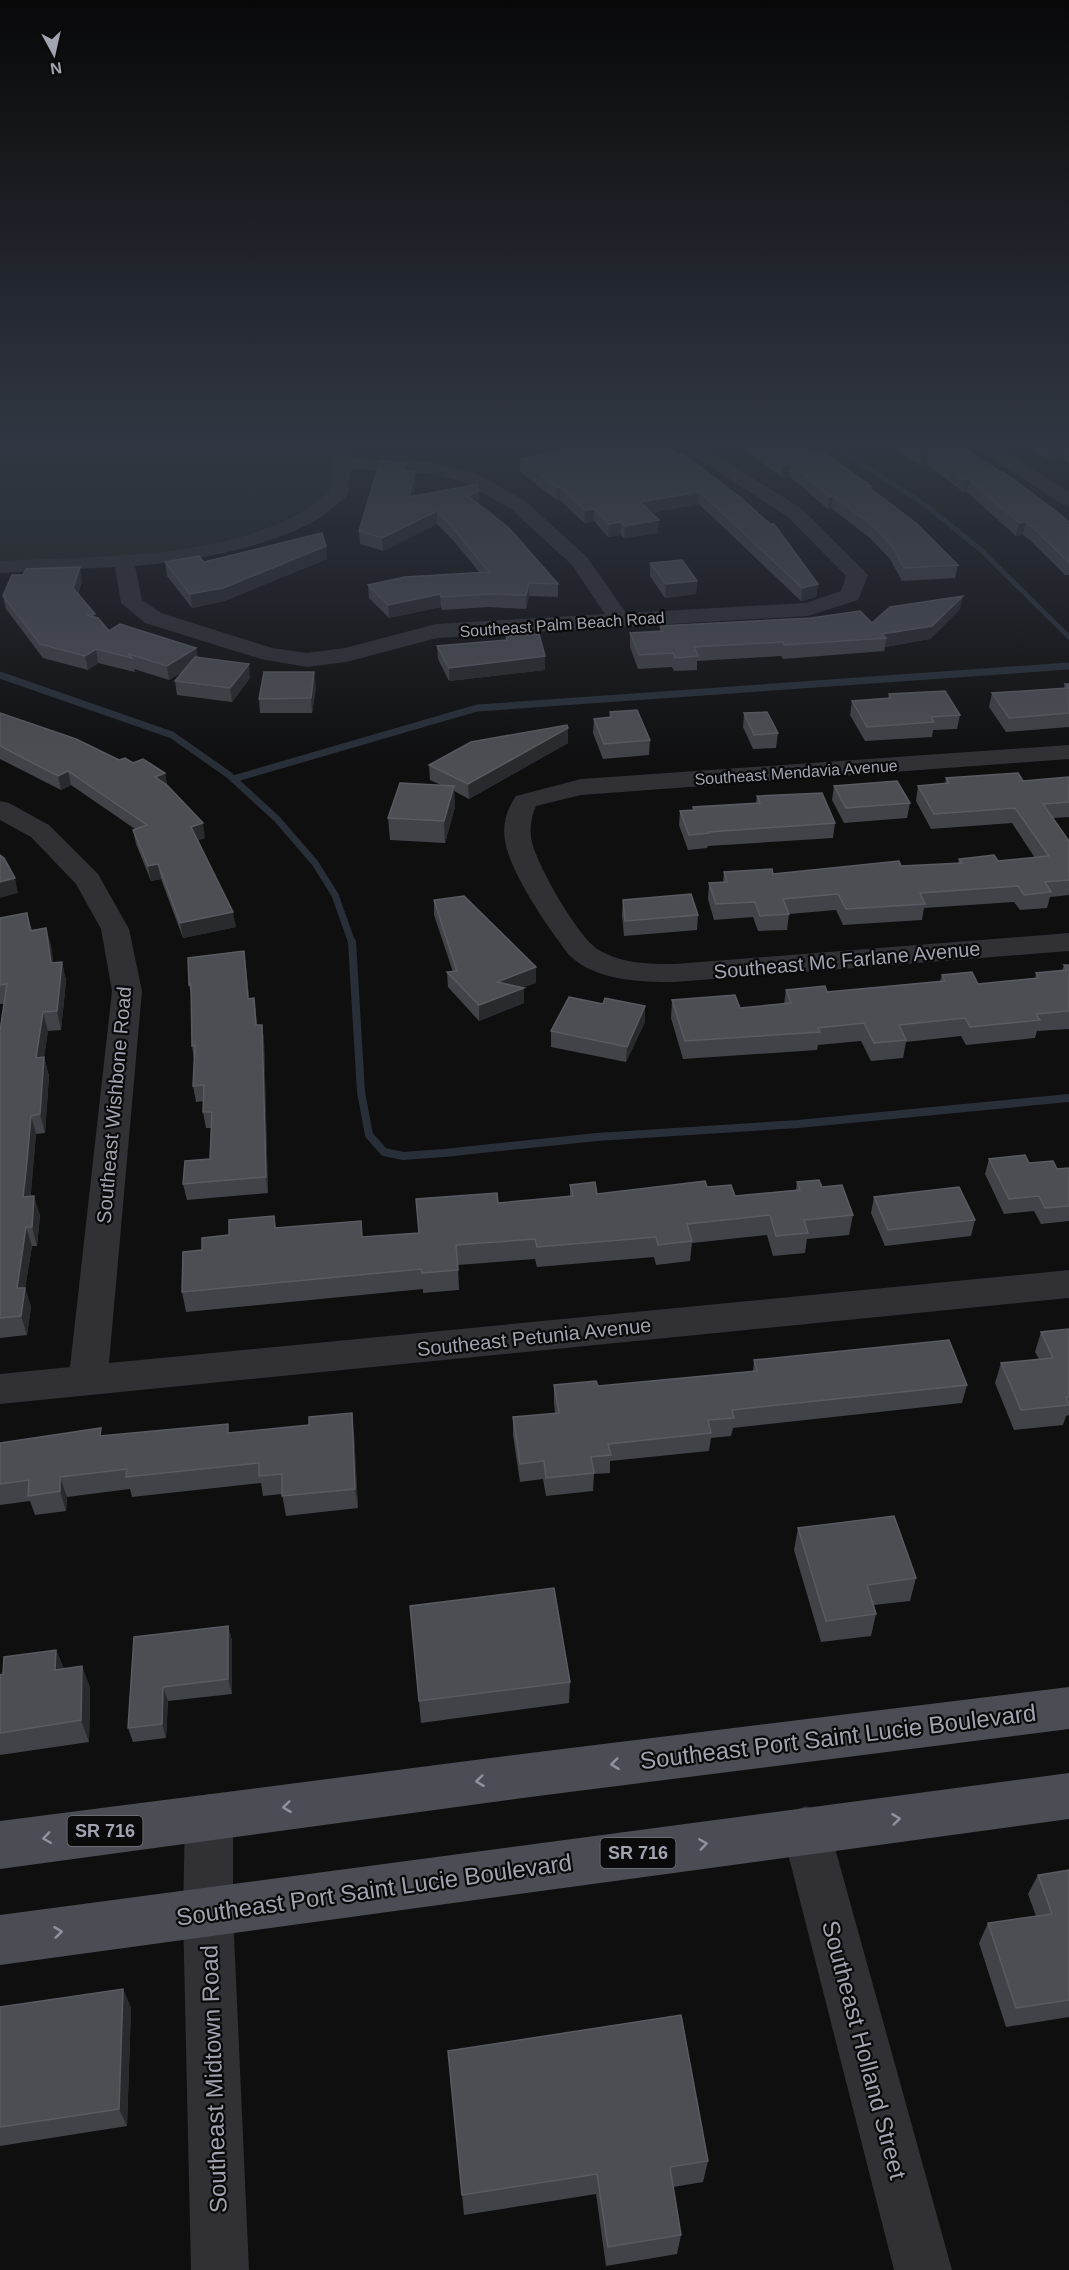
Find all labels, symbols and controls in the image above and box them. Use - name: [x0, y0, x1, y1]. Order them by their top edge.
- north arrow: [24, 24, 84, 84]
- text: N: [49, 59, 63, 78]
- street label: Southeast Palm Beach Road: [459, 609, 665, 640]
- street label: Southeast Mendavia Avenue: [694, 757, 898, 788]
- street label: Southeast Mc Farlane Avenue: [713, 937, 981, 983]
- street label: Southeast Wishbone Road: [93, 986, 135, 1224]
- street label: Southeast Petunia Avenue: [416, 1314, 652, 1360]
- street label: Southeast Port Saint Lucie Boulevard: [638, 1699, 1038, 1774]
- one-way arrow: [610, 1758, 620, 1770]
- one-way arrow: [475, 1775, 485, 1787]
- one-way arrow: [282, 1800, 291, 1812]
- one-way arrow: [892, 1813, 901, 1825]
- road number: SR 716: [68, 1816, 142, 1846]
- one-way arrow: [43, 1832, 52, 1844]
- road number: SR 716: [600, 1838, 676, 1868]
- one-way arrow: [698, 1839, 708, 1851]
- street label: Southeast Port Saint Lucie Boulevard: [175, 1848, 573, 1931]
- street label: Southeast Holland Street: [817, 1918, 912, 2183]
- one-way arrow: [53, 1927, 63, 1939]
- street label: Southeast Midtown Road: [195, 1945, 232, 2213]

